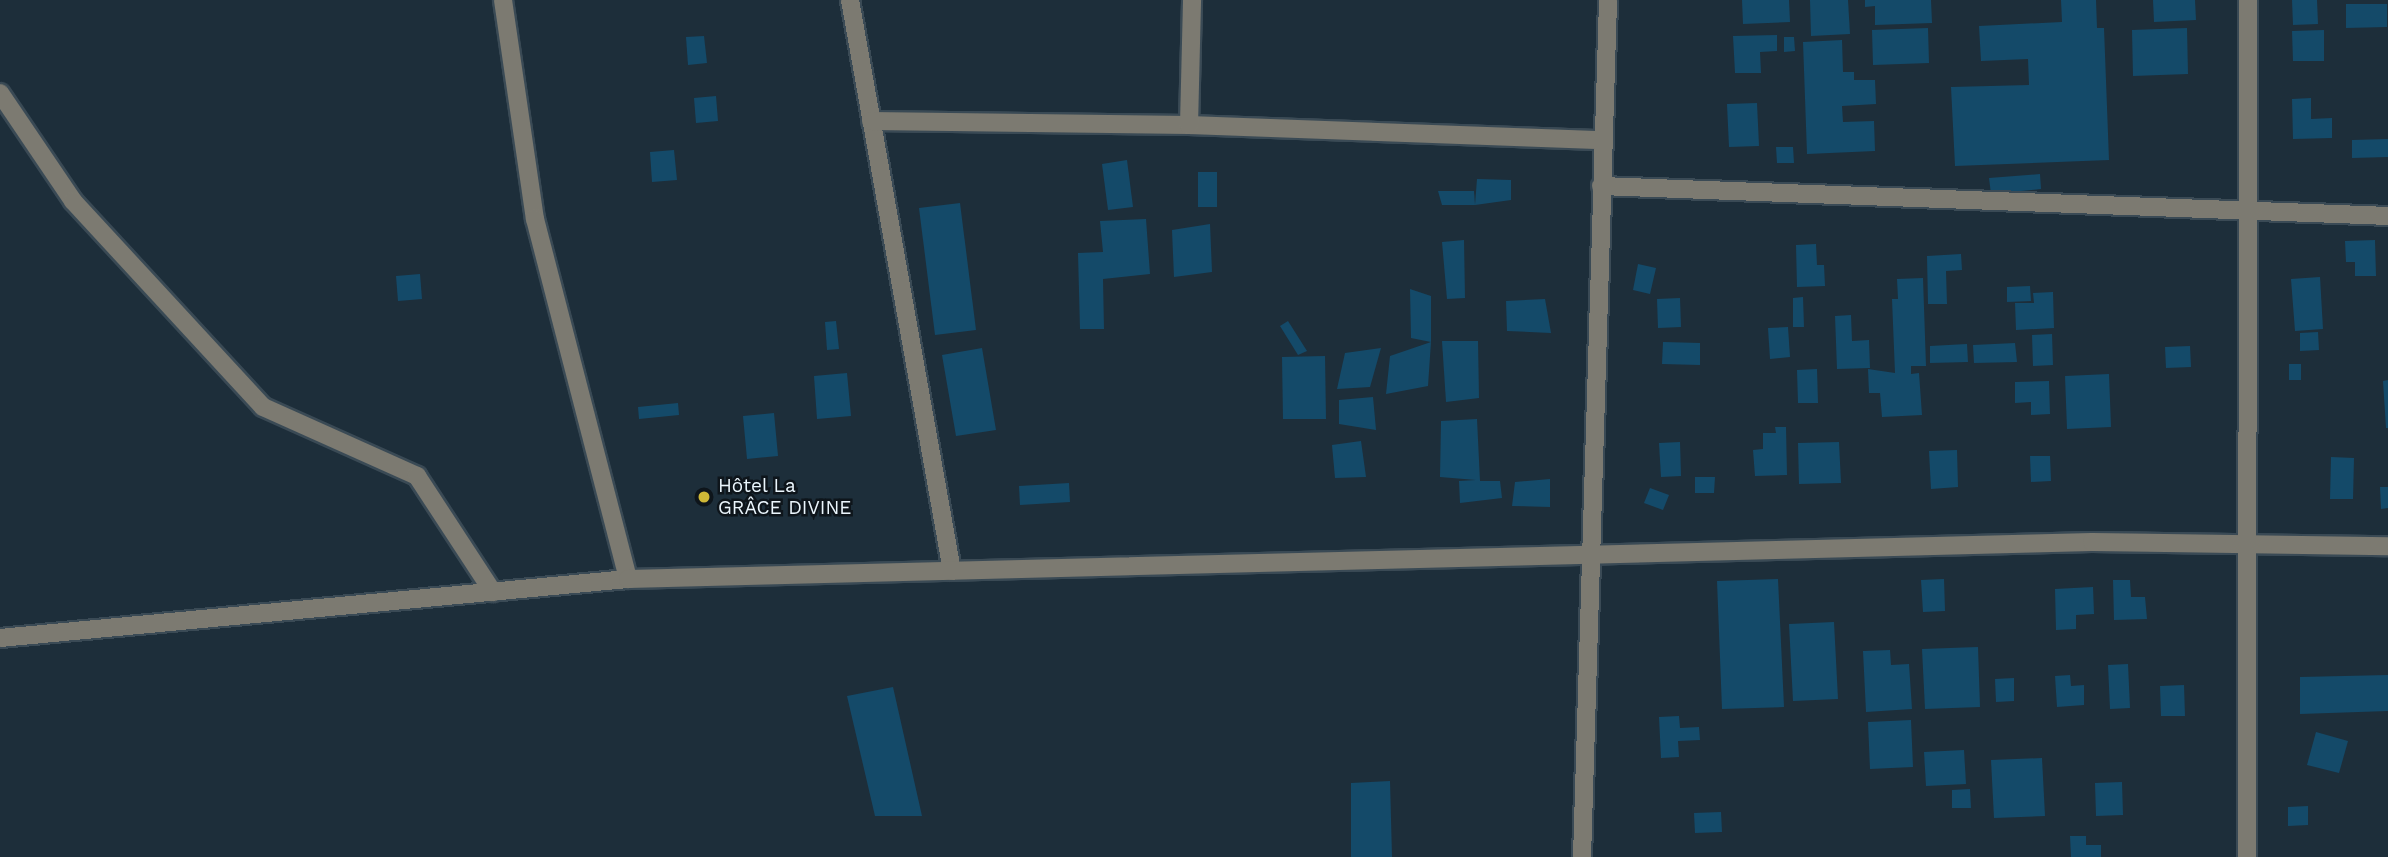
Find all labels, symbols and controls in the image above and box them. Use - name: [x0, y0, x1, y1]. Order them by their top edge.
- place label: Hôtel La GRÂCE DIVINE: [718, 475, 851, 519]
- marker: Hôtel La GRÂCE DIVINE: [696, 489, 712, 505]

